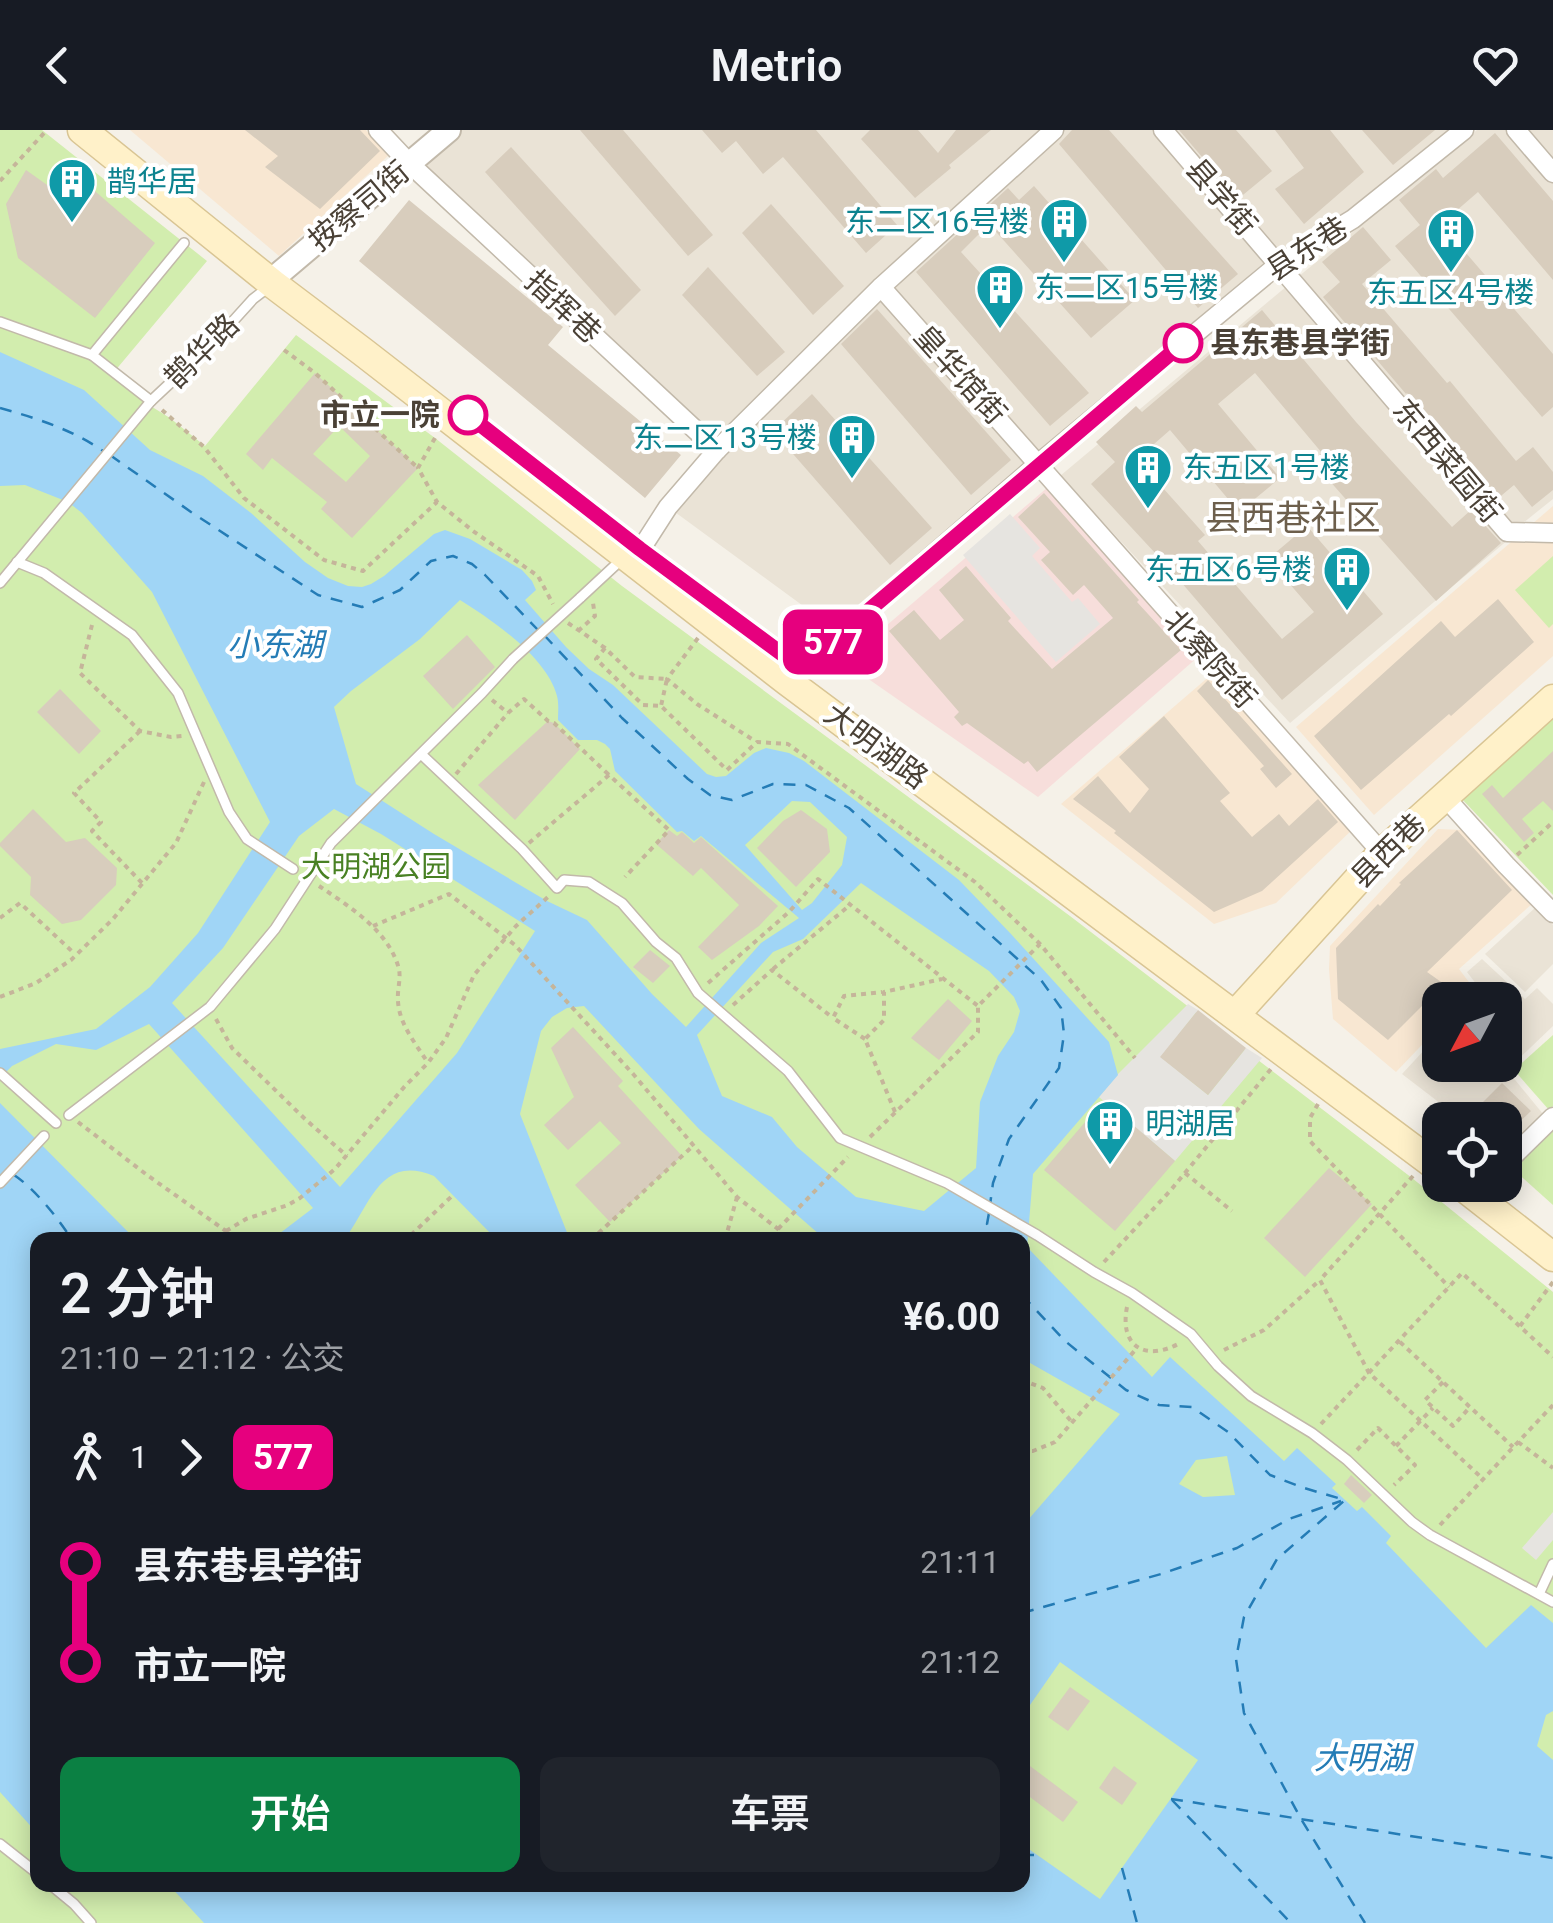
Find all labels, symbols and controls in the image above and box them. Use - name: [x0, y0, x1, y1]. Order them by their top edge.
- icon: back: [30, 38, 85, 93]
- icon: heart: [1468, 38, 1523, 93]
- text: Metrio: [710, 39, 843, 92]
- street label: 县学街: [1179, 151, 1264, 242]
- street label: 按察司街: [301, 154, 416, 258]
- building icon: 鹊华居: [46, 156, 98, 224]
- place label: 鹊华居: [107, 164, 197, 199]
- building icon: 东二区16号楼: [1038, 196, 1090, 264]
- place label: 东二区16号楼: [845, 204, 1029, 239]
- building icon: 东五区4号楼: [1425, 206, 1477, 274]
- street label: 县东巷: [1259, 209, 1354, 288]
- building icon: 东二区15号楼: [974, 262, 1026, 330]
- street label: 指挥巷: [518, 263, 608, 350]
- place label: 东二区15号楼: [1035, 270, 1219, 305]
- place label: 东五区4号楼: [1368, 275, 1534, 310]
- street label: 鹊华路: [157, 306, 246, 395]
- street label: 皇华馆街: [907, 318, 1014, 431]
- marker: 县东巷县学街: [1164, 324, 1202, 362]
- place label: 县东巷县学街: [1210, 325, 1390, 360]
- street label: 东西菜园街: [1386, 392, 1509, 529]
- marker: 市立一院: [449, 396, 487, 434]
- place label: 市立一院: [320, 397, 440, 432]
- building icon: 东二区13号楼: [826, 412, 878, 480]
- place label: 东二区13号楼: [633, 420, 817, 455]
- building icon: 东五区1号楼: [1122, 442, 1174, 510]
- place label: 东五区1号楼: [1183, 450, 1350, 485]
- district label: 县西巷社区: [1205, 498, 1381, 539]
- building icon: 东五区6号楼: [1321, 544, 1373, 612]
- place label: 东五区6号楼: [1145, 552, 1312, 587]
- street label: 北察院街: [1157, 602, 1264, 715]
- line badge: 577: [776, 610, 890, 674]
- text: 577: [803, 622, 863, 663]
- water label: 小东湖: [227, 626, 328, 664]
- street label: 大明湖路: [818, 696, 935, 796]
- street label: 县西巷: [1343, 806, 1432, 895]
- park label: 大明湖公园: [301, 849, 451, 884]
- north arrow: [1422, 982, 1522, 1082]
- map controls: [1422, 982, 1522, 1202]
- building icon: 明湖居: [1084, 1098, 1136, 1166]
- button: locate: [1422, 1102, 1522, 1202]
- place label: 明湖居: [1145, 1106, 1235, 1141]
- text: 2 分钟: [60, 1262, 215, 1326]
- text: ¥6.00: [903, 1295, 1000, 1339]
- text: 21:10 – 21:12 · 公交: [60, 1339, 345, 1377]
- icon: walk: [60, 1430, 115, 1485]
- icon: forward: [163, 1430, 218, 1485]
- text: 577: [253, 1437, 313, 1478]
- text: 1: [130, 1438, 148, 1476]
- text: 21:11: [920, 1543, 1000, 1581]
- text: 县东巷县学街: [134, 1544, 362, 1588]
- text: 21:12: [920, 1643, 1000, 1681]
- text: 市立一院: [134, 1644, 286, 1688]
- water label: 大明湖: [1314, 1739, 1415, 1777]
- button: 开始: [60, 1757, 520, 1872]
- button: 车票: [540, 1757, 1000, 1872]

